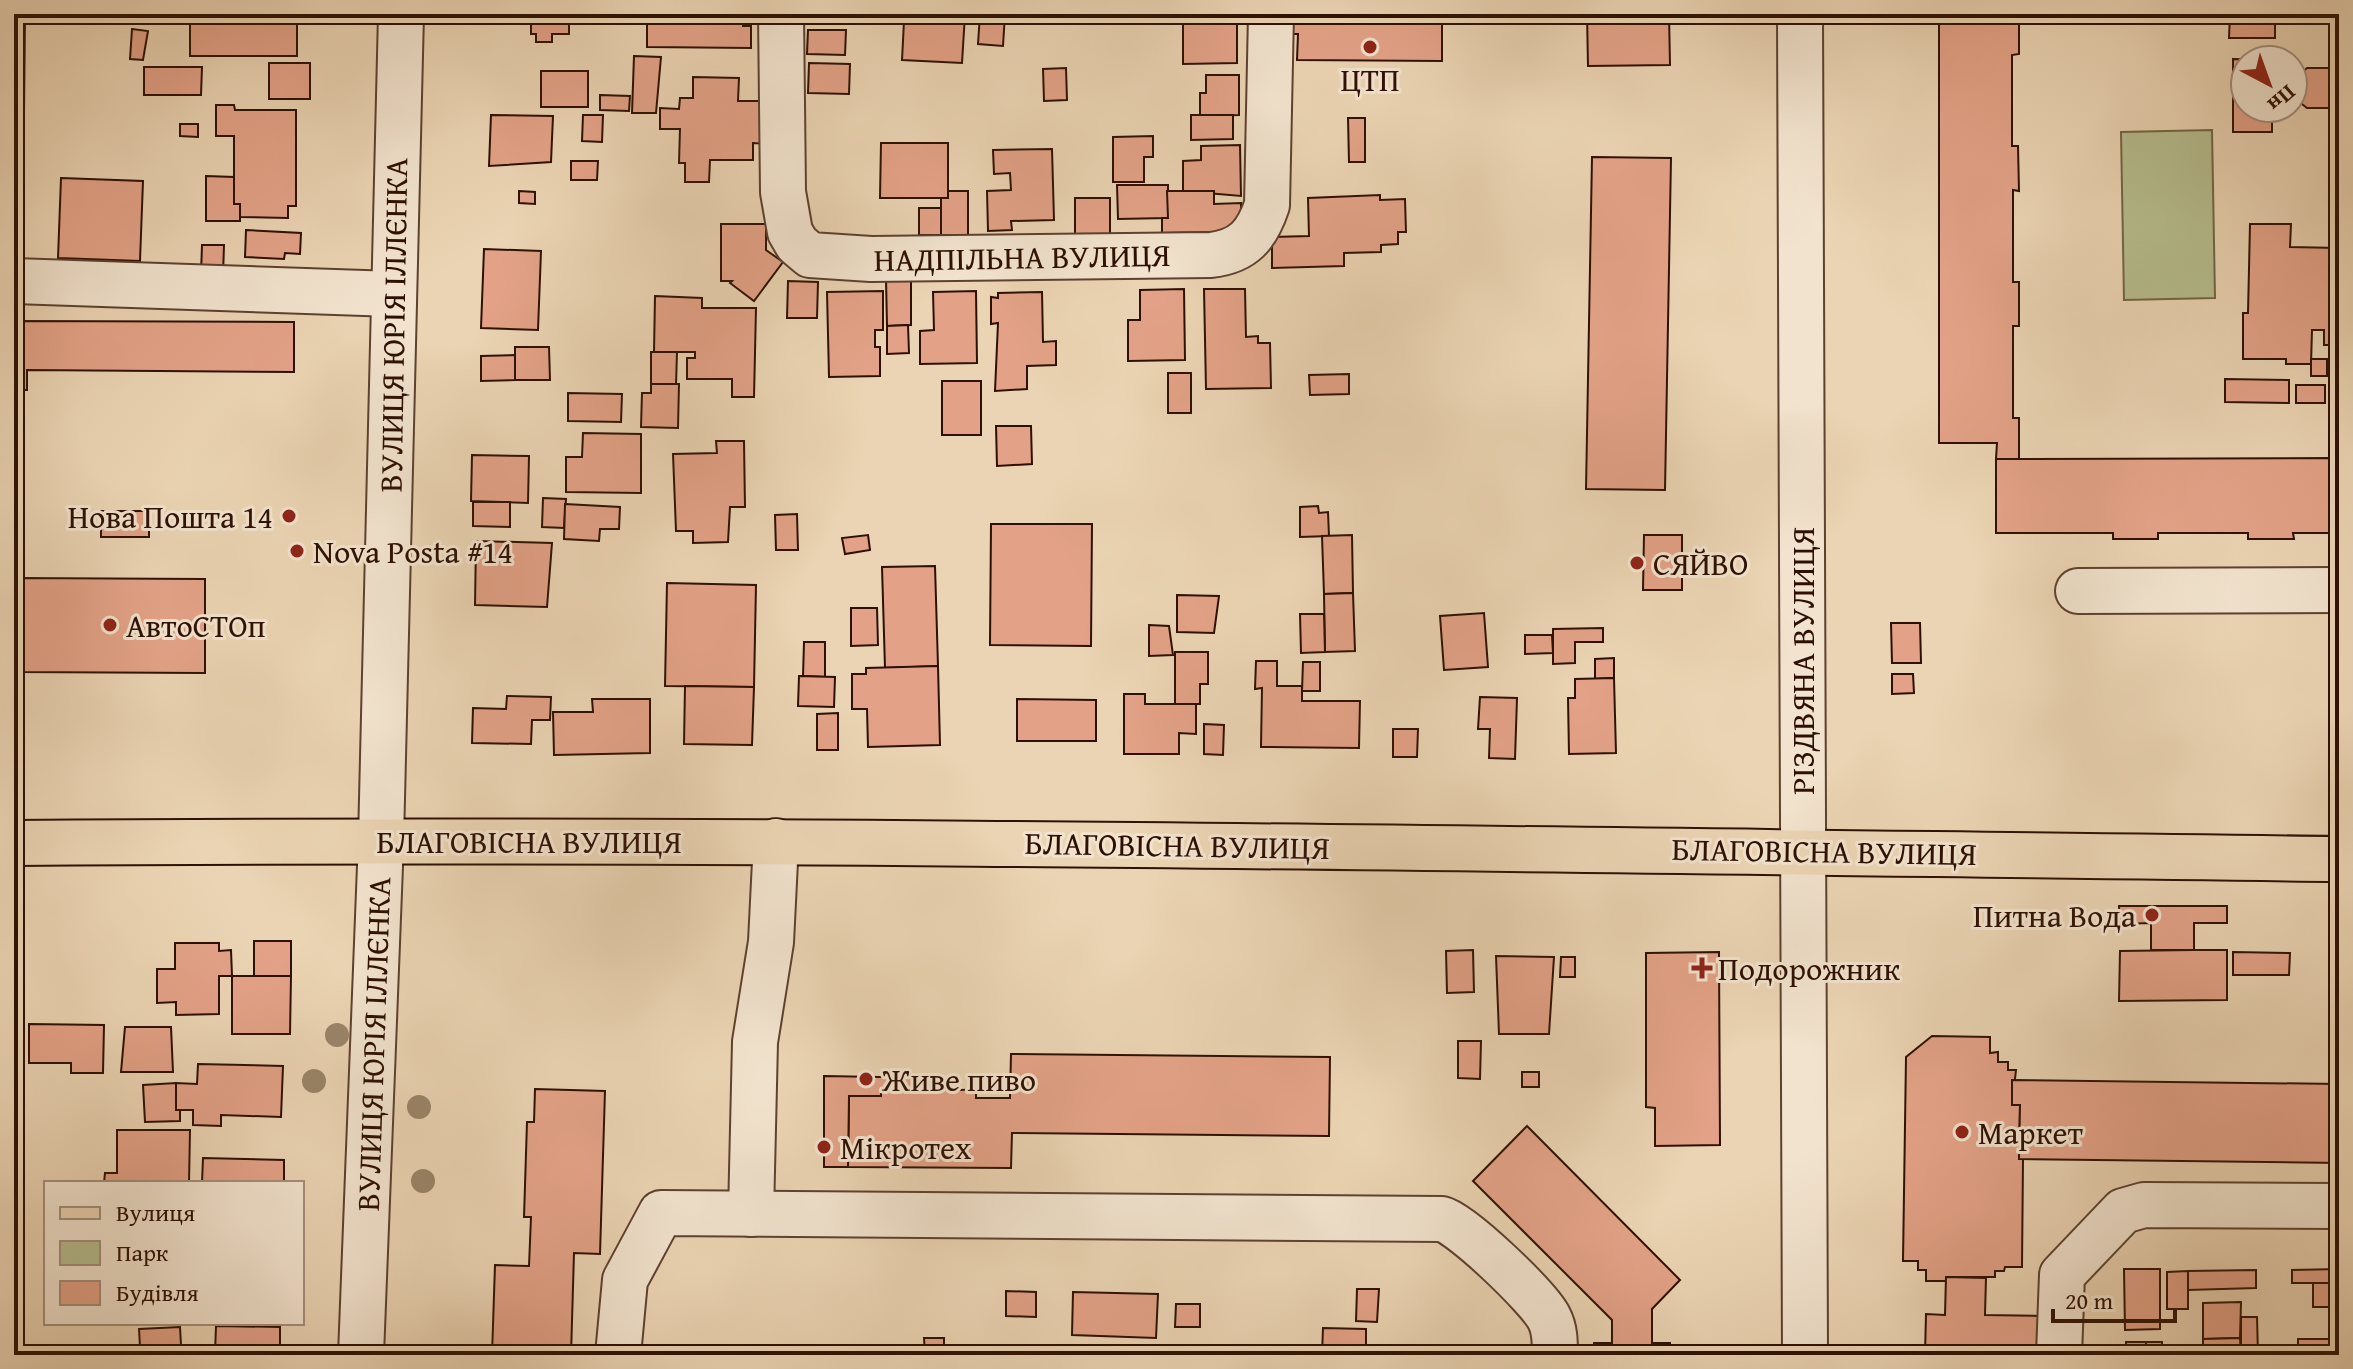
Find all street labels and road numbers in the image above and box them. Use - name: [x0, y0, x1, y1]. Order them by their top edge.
- street label: ВУЛИЦЯ ЮРІЯ ІЛЛЄНКА: [367, 157, 419, 493]
- street label: НАДПІЛЬНА ВУЛИЦЯ: [873, 231, 1171, 283]
- street label: РІЗДВЯНА ВУЛИЦЯ: [1779, 527, 1826, 795]
- street label: БЛАГОВІСНА ВУЛИЦЯ: [377, 818, 682, 865]
- street label: БЛАГОВІСНА ВУЛИЦЯ: [1024, 819, 1330, 871]
- street label: БЛАГОВІСНА ВУЛИЦЯ: [1671, 825, 1977, 877]
- street label: ВУЛИЦЯ ЮРІЯ ІЛЛЄНКА: [344, 875, 402, 1212]

